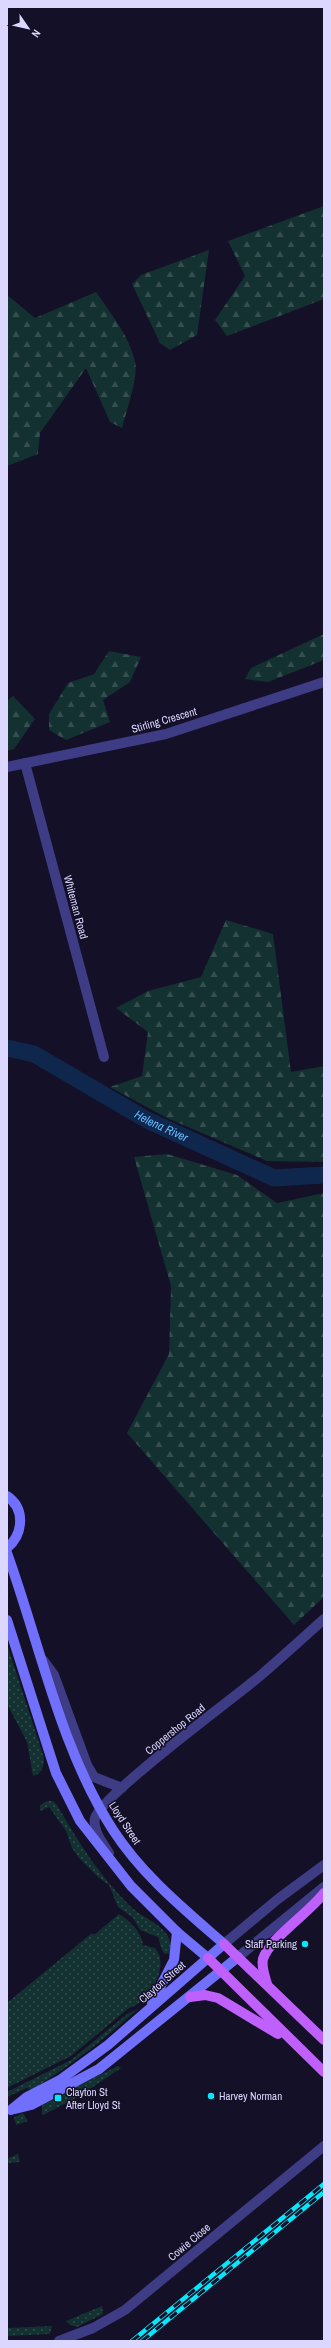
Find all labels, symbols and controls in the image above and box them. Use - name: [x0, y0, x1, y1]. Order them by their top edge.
- north arrow: [8, 8, 48, 48]
- text: N: [29, 27, 44, 40]
- street label: Stirling Crescent: [130, 704, 199, 736]
- street label: Whiteman Road: [61, 874, 91, 940]
- water label: Helena River: [131, 1106, 191, 1146]
- street label: Coppershop Road: [142, 1701, 208, 1757]
- street label: Lloyd Street: [106, 1799, 144, 1847]
- place label: Staff Parking: [245, 1937, 297, 1951]
- marker: Staff Parking: [300, 1939, 310, 1949]
- street label: Clayton Street: [136, 1958, 189, 2006]
- place label: Clayton St After Lloyd St: [65, 2085, 121, 2112]
- place label: Harvey Norman: [219, 2089, 282, 2103]
- marker: Harvey Norman: [206, 2091, 216, 2101]
- marker: Clayton St After Lloyd St: [53, 2093, 63, 2103]
- street label: Cowie Close: [165, 2220, 213, 2264]

